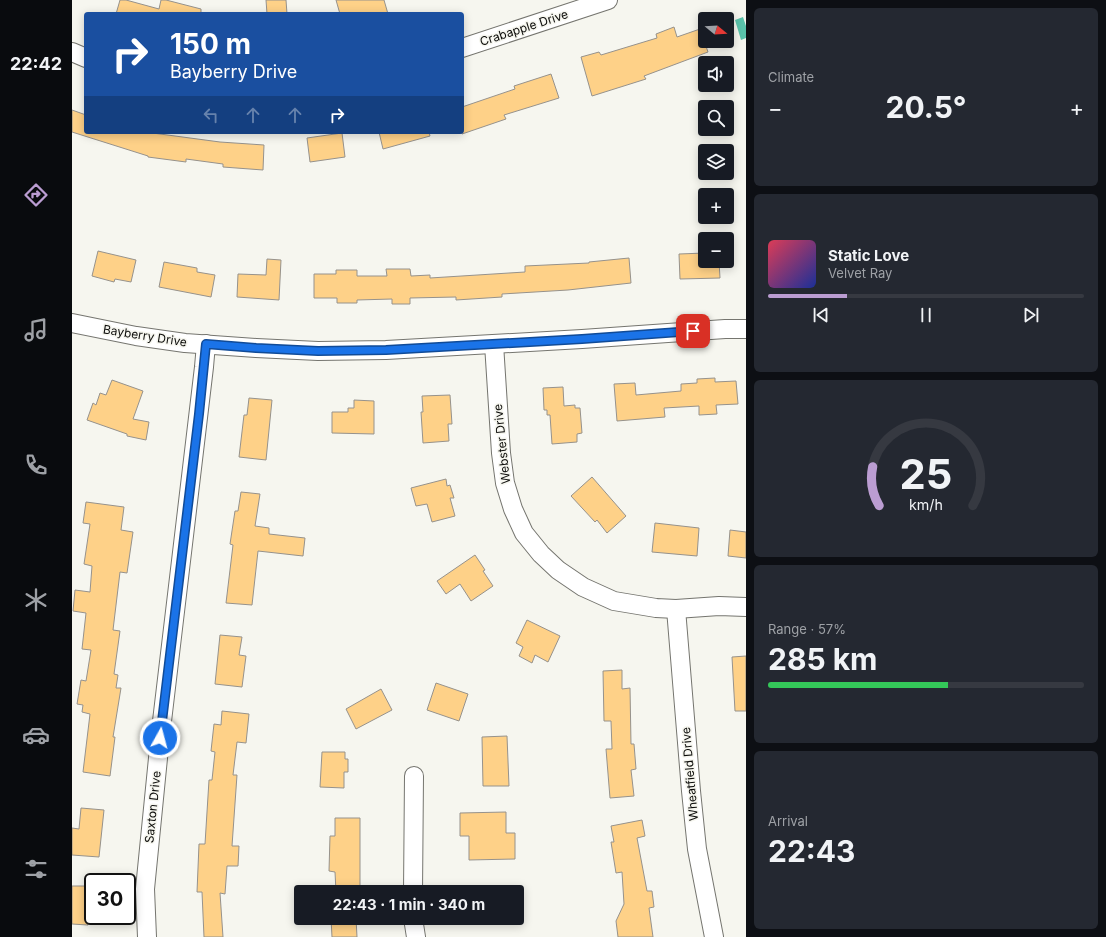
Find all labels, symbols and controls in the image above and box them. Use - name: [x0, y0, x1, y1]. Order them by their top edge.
- street label: Crabapple Drive: [478, 6, 570, 49]
- north arrow: [698, 12, 734, 48]
- map controls: [698, 12, 734, 268]
- text: 150 m: [170, 27, 251, 61]
- icon: right: [104, 28, 156, 80]
- text: 22:42: [10, 53, 62, 74]
- button: sound: [698, 56, 734, 92]
- text: Bayberry Drive: [170, 61, 297, 82]
- text: Climate: [768, 69, 814, 85]
- text: 20.5°: [886, 89, 966, 125]
- text: −: [768, 95, 783, 121]
- text: +: [1069, 95, 1084, 121]
- button: search: [698, 100, 734, 136]
- icon: left: [200, 104, 222, 126]
- icon: ahead: [242, 104, 264, 126]
- icon: ahead: [284, 104, 306, 126]
- icon: right: [326, 104, 348, 126]
- button: layers: [698, 144, 734, 180]
- icon: directions: [22, 181, 50, 209]
- button: +: [698, 188, 734, 224]
- button: −: [698, 232, 734, 268]
- text: Static Love: [828, 246, 909, 265]
- text: Velvet Ray: [828, 265, 892, 281]
- icon: previous: [810, 304, 832, 326]
- icon: pause: [915, 304, 937, 326]
- icon: next: [1020, 304, 1042, 326]
- pin: [676, 314, 710, 348]
- icon: music: [22, 316, 50, 344]
- icon: arrive: [682, 320, 704, 342]
- street label: Bayberry Drive: [102, 321, 188, 350]
- street label: Webster Drive: [490, 403, 513, 485]
- text: 25: [900, 449, 952, 499]
- icon: phone: [22, 451, 50, 479]
- text: km/h: [909, 496, 943, 513]
- icon: climate: [22, 586, 50, 614]
- text: Range · 57%: [768, 621, 846, 637]
- text: 285 km: [768, 641, 877, 677]
- position arrow: [139, 717, 181, 759]
- icon: car: [22, 721, 50, 749]
- street label: Wheatfield Drive: [678, 726, 701, 822]
- street label: Saxton Drive: [141, 770, 164, 844]
- text: Arrival: [768, 813, 808, 829]
- text: 22:43: [768, 833, 855, 869]
- icon: filters: [22, 855, 50, 883]
- speed limit sign: 30: [84, 873, 136, 925]
- text: 22:43 · 1 min · 340 m: [333, 895, 485, 914]

